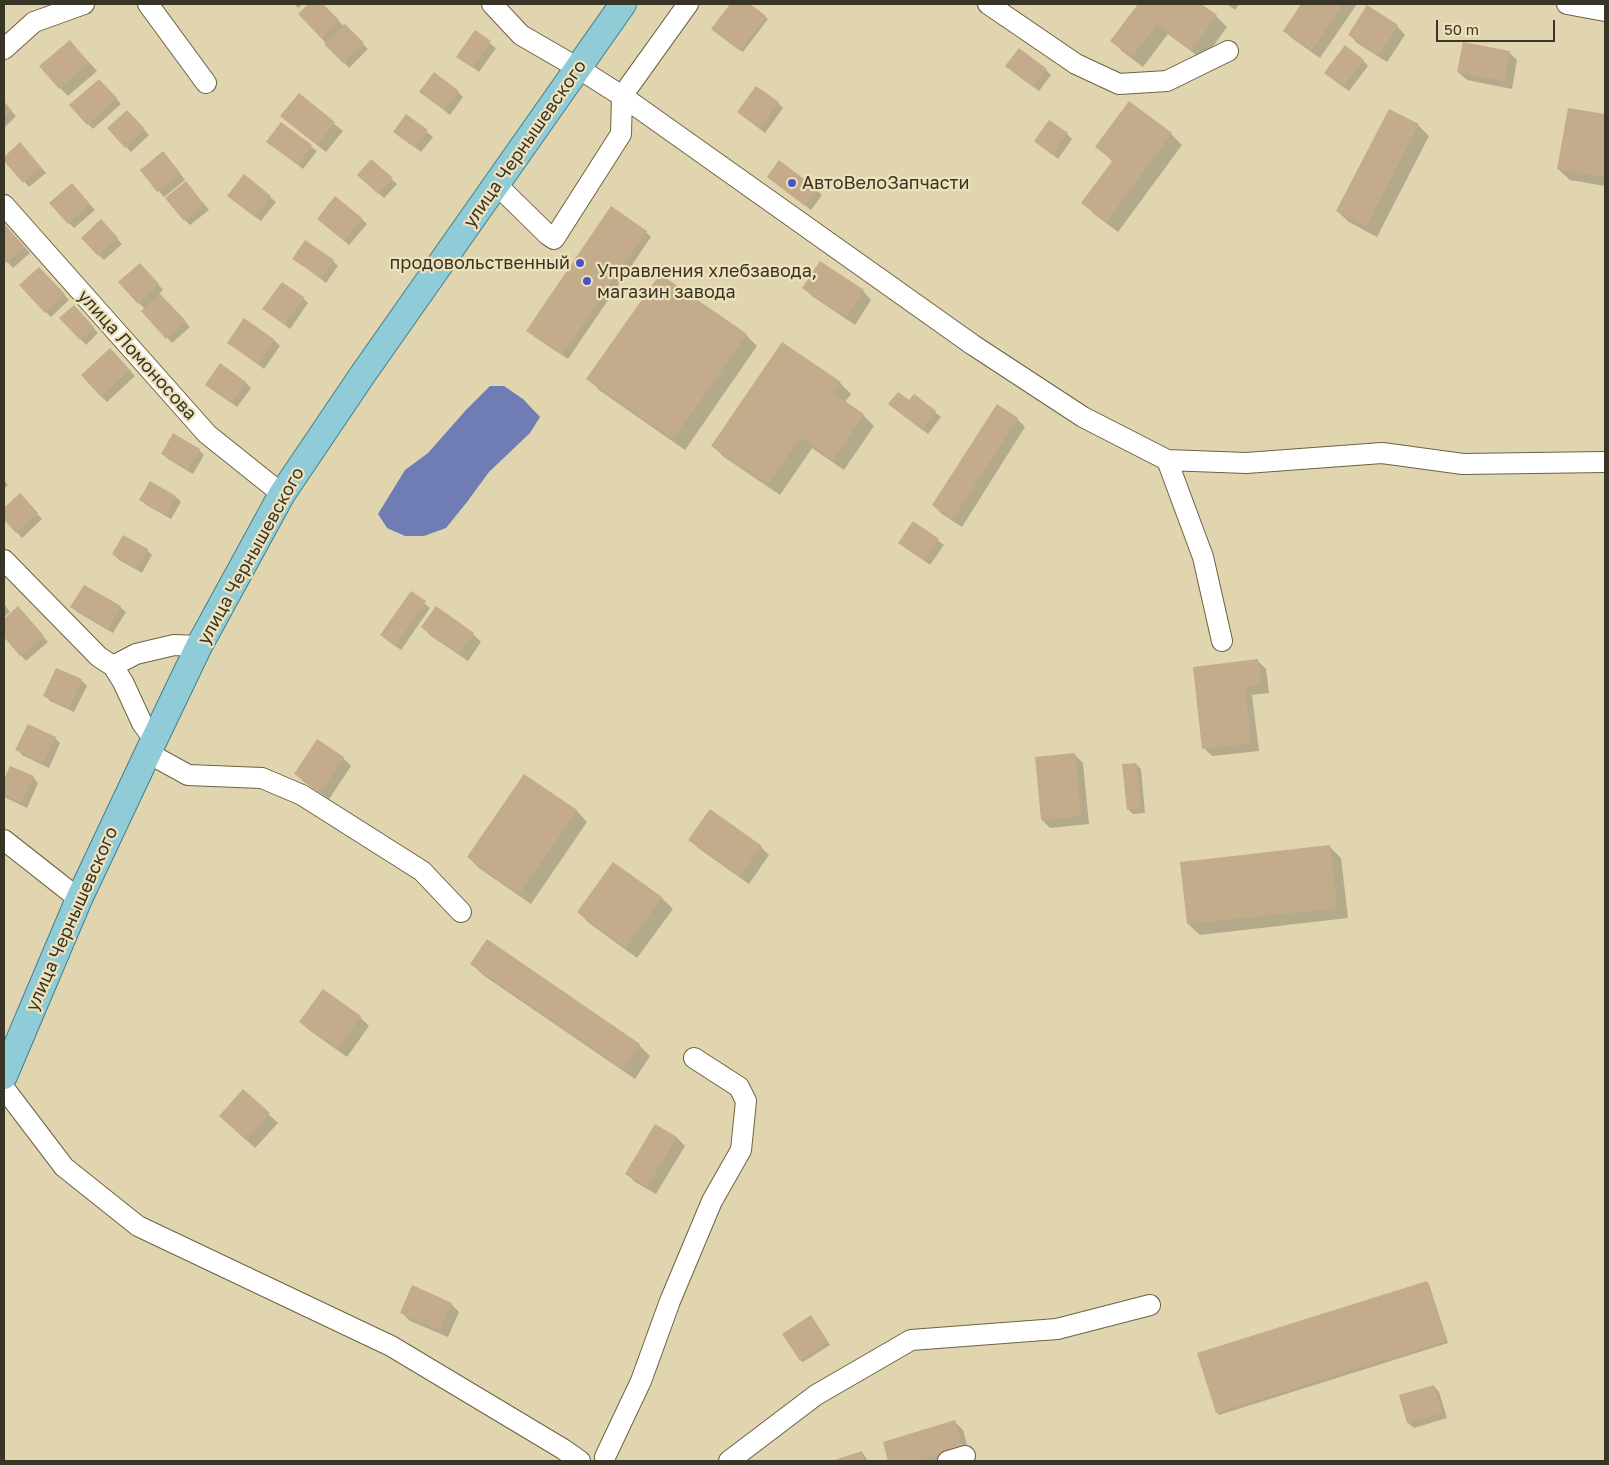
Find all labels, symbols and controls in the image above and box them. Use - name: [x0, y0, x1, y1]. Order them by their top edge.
- scale bar: [1439, 10, 1558, 42]
- text: 50 m: [1444, 20, 1479, 38]
- street label: улица Чернышевского: [459, 56, 591, 232]
- place label: АвтоВелоЗапчасти: [802, 172, 969, 194]
- marker: АвтоВелоЗапчасти: [786, 177, 798, 189]
- place label: продовольственный: [390, 252, 570, 274]
- marker: продовольственный: [574, 257, 586, 269]
- place label: Управления хлебзавода, магазин завода: [597, 260, 817, 302]
- marker: Управления хлебзавода, магазин завода: [581, 275, 593, 287]
- street label: улица Ломоносова: [73, 286, 201, 424]
- street label: улица Чернышевского: [193, 463, 309, 649]
- street label: улица Чернышевского: [22, 823, 122, 1015]

